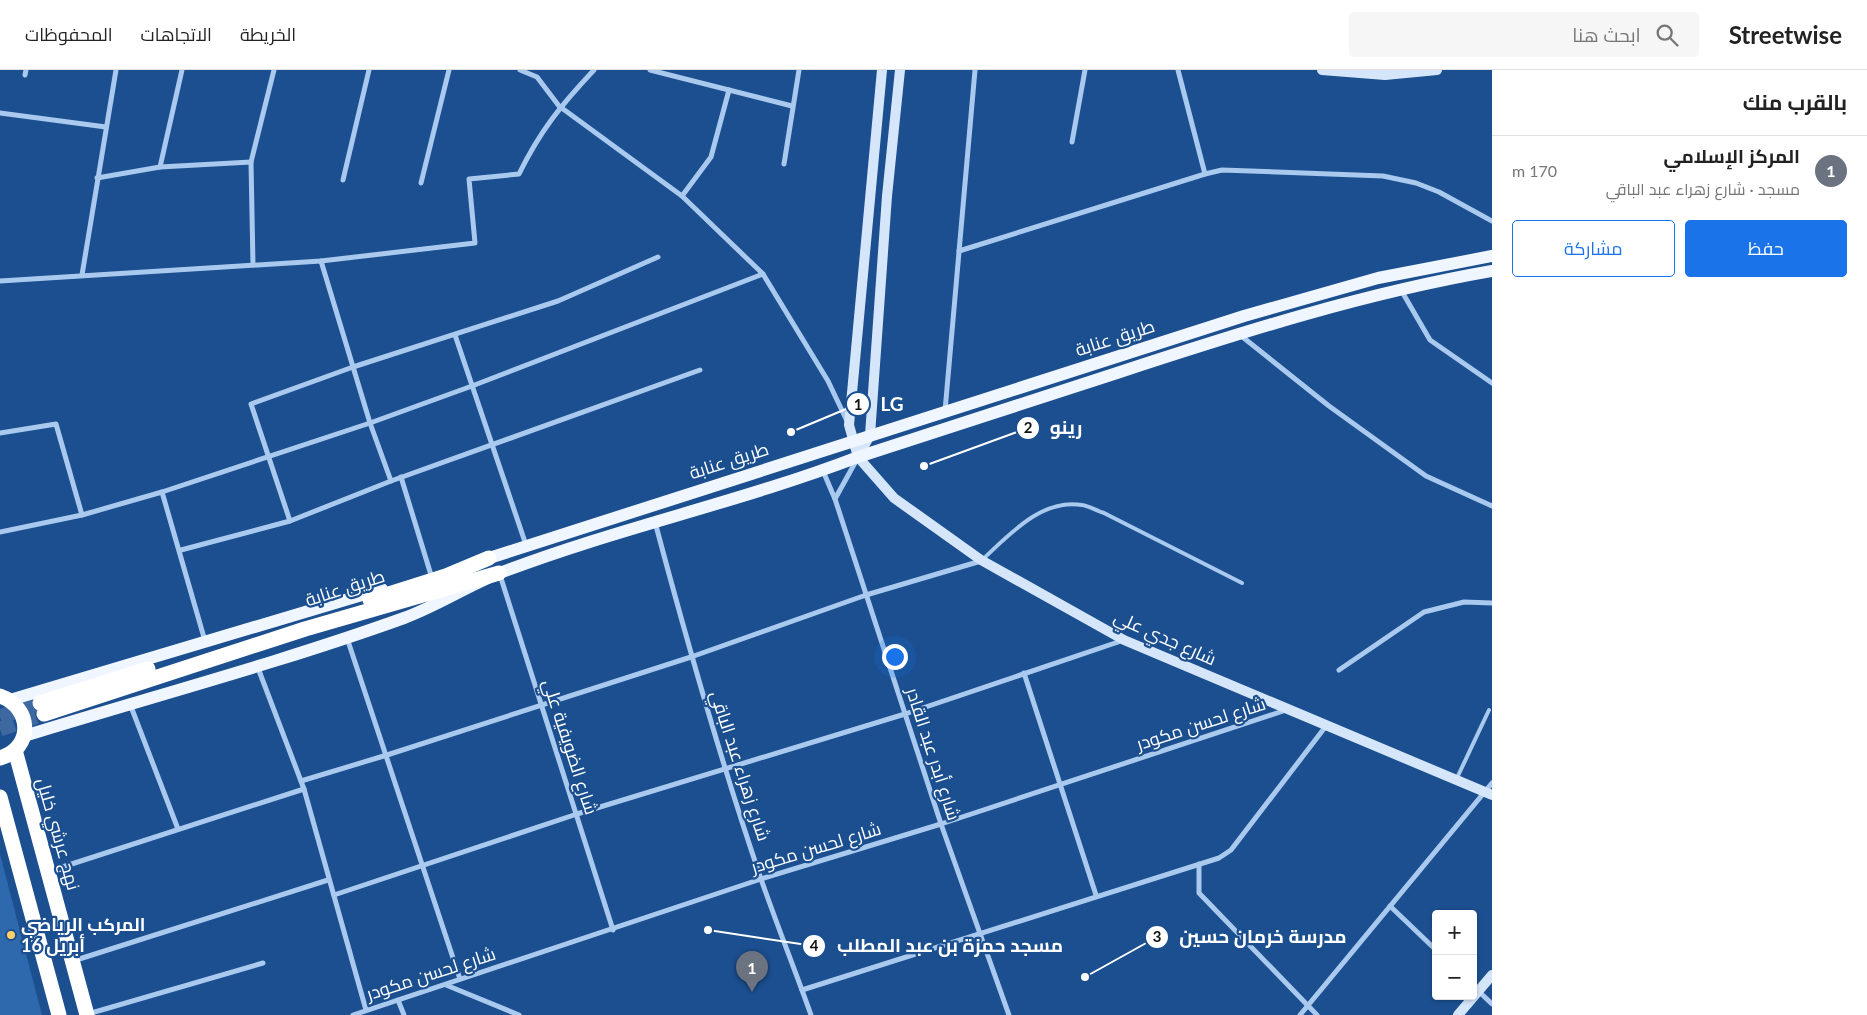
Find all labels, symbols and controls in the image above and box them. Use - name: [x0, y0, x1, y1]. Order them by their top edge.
- search box: [1349, 12, 1699, 57]
- text: Streetwise: [1729, 20, 1842, 49]
- icon: search: [1653, 21, 1681, 49]
- text: المحفوظات: [25, 23, 113, 45]
- text: الاتجاهات: [141, 23, 212, 45]
- text: الخريطة: [240, 23, 296, 45]
- text: ابحث هنا: [1572, 23, 1641, 46]
- text: بالقرب منك: [1743, 89, 1847, 114]
- text: المركز الإسلامي: [1664, 144, 1800, 167]
- text: 170 m: [1512, 161, 1557, 180]
- text: 1: [1826, 161, 1836, 180]
- text: مسجد · شارع زهراء عبد الباقي: [1606, 179, 1800, 198]
- button: مشاركة: [1512, 220, 1675, 277]
- button: حفظ: [1685, 220, 1847, 277]
- street label: طريق عنابة: [1072, 314, 1158, 362]
- callout: LG: [846, 387, 914, 421]
- text: LG: [880, 392, 904, 415]
- text: 1: [854, 395, 862, 413]
- callout: رينو: [1015, 411, 1093, 445]
- text: رينو: [1050, 415, 1082, 439]
- text: 2: [1024, 418, 1033, 436]
- street label: طريق عنابة: [686, 437, 772, 485]
- street label: طريق عنابة: [302, 564, 388, 612]
- street label: شارع جدي علي: [1109, 605, 1220, 673]
- your location: [882, 644, 908, 670]
- street label: شارع الضويفية علي: [535, 676, 603, 818]
- street label: شارع أبدر عبد القادر: [900, 684, 966, 823]
- street label: شارع زهراء عبد الباقي: [702, 688, 776, 845]
- street label: شارع لحسن مكودر: [1132, 692, 1269, 757]
- street label: نهج عرشي خليل: [30, 775, 85, 893]
- street label: شارع لحسن مكودر: [747, 817, 884, 879]
- map controls: [1432, 910, 1477, 1000]
- button: +: [1432, 910, 1477, 955]
- place label: المركب الرياضي 16 أبريل: [21, 913, 145, 957]
- callout: مدرسة خرمان حسين: [1145, 920, 1357, 954]
- text: مدرسة خرمان حسين: [1179, 924, 1347, 948]
- text: 3: [1153, 927, 1161, 945]
- marker: المركب الرياضي 16 أبريل: [5, 929, 17, 941]
- callout: مسجد حمزة بن عبد المطلب: [802, 929, 1073, 963]
- text: مسجد حمزة بن عبد المطلب: [837, 933, 1063, 957]
- text: 4: [810, 936, 819, 954]
- street label: شارع لحسن مكودر: [362, 942, 499, 1007]
- pin: 1: [736, 951, 768, 992]
- button: −: [1432, 955, 1477, 1000]

